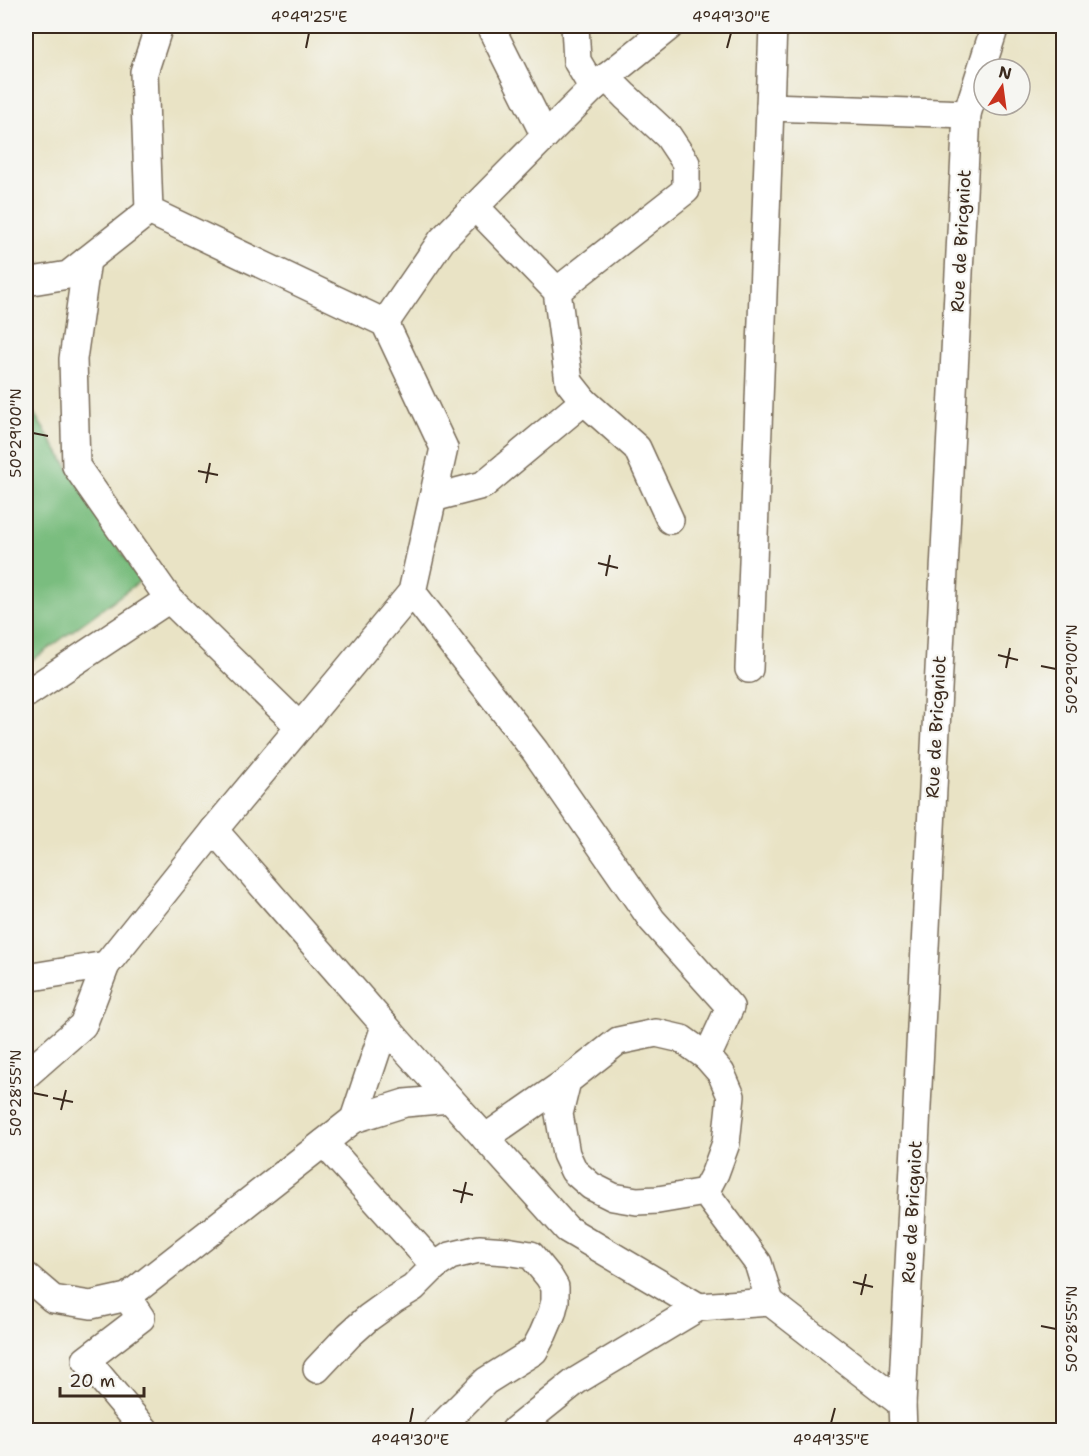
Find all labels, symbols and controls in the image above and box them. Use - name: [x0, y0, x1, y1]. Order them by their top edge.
- text: 4°49'25"E: [271, 7, 347, 27]
- text: 4°49'30"E: [692, 7, 770, 27]
- north arrow: [972, 57, 1032, 117]
- text: N: [997, 61, 1014, 85]
- street label: Rue de Bricgniot: [945, 169, 977, 313]
- text: 50°29'00"N: [6, 388, 26, 478]
- text: 50°29'00"N: [1062, 624, 1082, 714]
- street label: Rue de Bricgniot: [920, 655, 952, 799]
- text: 50°28'55"N: [6, 1050, 26, 1136]
- street label: Rue de Bricgniot: [896, 1140, 928, 1284]
- text: 50°28'55"N: [1062, 1286, 1082, 1372]
- scale bar: [60, 1360, 144, 1398]
- text: 20 m: [69, 1369, 115, 1393]
- text: 4°49'30"E: [371, 1430, 449, 1450]
- text: 4°49'35"E: [793, 1430, 869, 1450]

